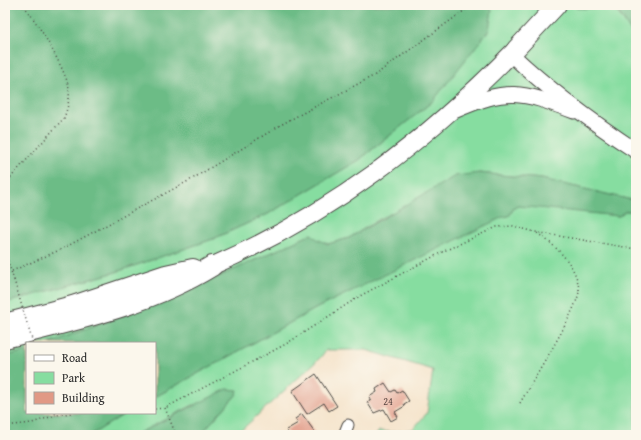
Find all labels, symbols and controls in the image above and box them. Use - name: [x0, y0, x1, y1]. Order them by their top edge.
- legend: [26, 342, 156, 414]
- text: Road: [62, 349, 88, 366]
- text: Park: [62, 369, 86, 386]
- text: Building: [62, 389, 105, 406]
- house number: 24: [383, 394, 393, 409]

